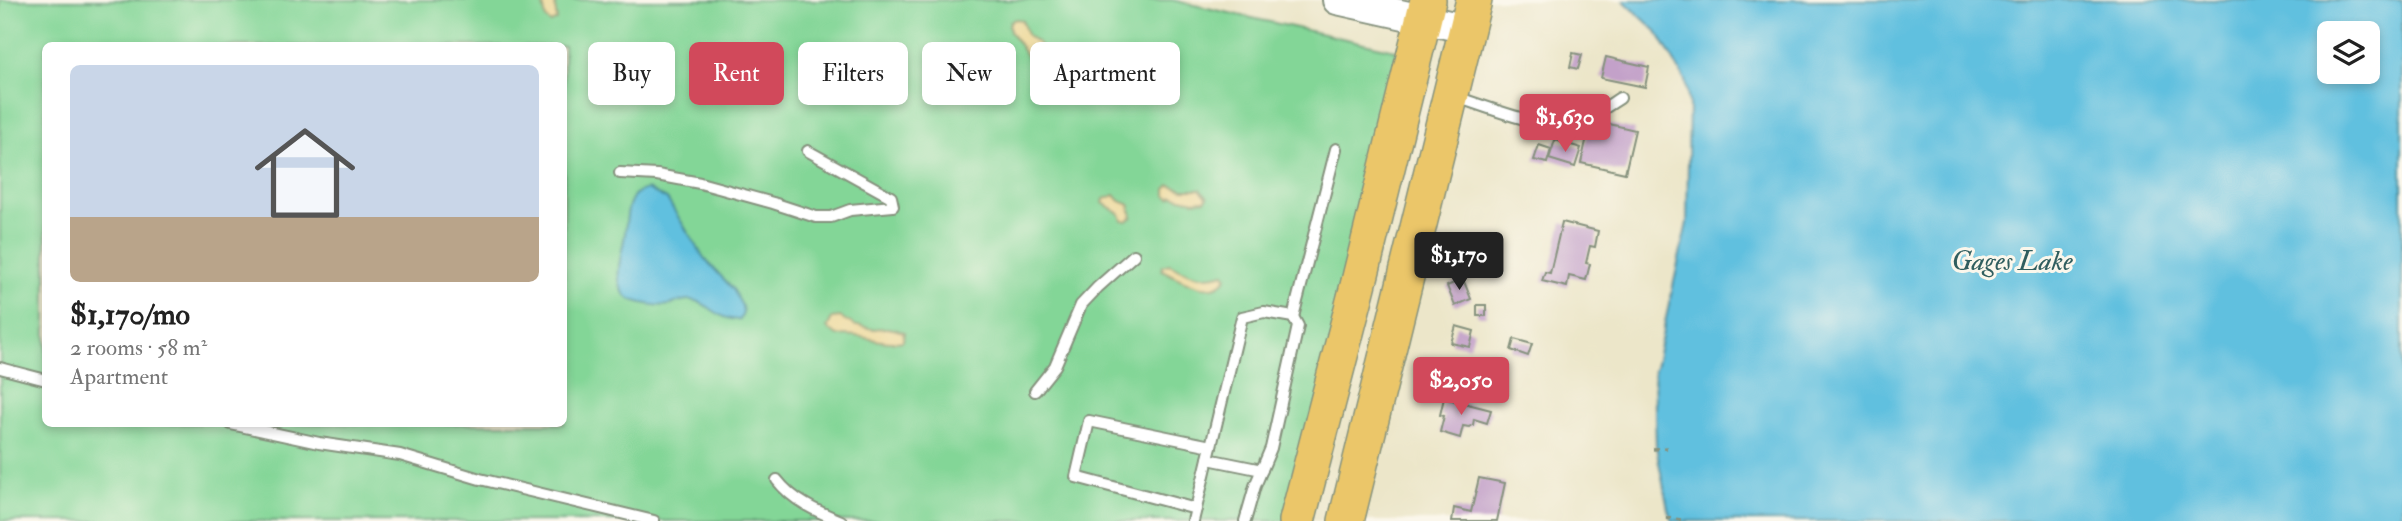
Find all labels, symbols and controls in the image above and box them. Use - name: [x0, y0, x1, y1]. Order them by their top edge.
- map controls: [2317, 21, 2380, 84]
- button: layers: [2317, 21, 2380, 84]
- chip: Buy: [588, 42, 675, 105]
- chip: Rent: [689, 42, 784, 105]
- chip: Filters: [798, 42, 908, 105]
- chip: New: [922, 42, 1016, 105]
- chip: Apartment: [1030, 42, 1180, 105]
- pin: $1,630: [1508, 94, 1622, 154]
- text: $1,630: [1536, 102, 1594, 131]
- icon: home: [242, 110, 368, 236]
- pin: $1,170: [1402, 232, 1516, 292]
- text: $1,170: [1430, 240, 1488, 269]
- water label: Gages Lake: [1951, 244, 2073, 279]
- text: $1,170/mo: [70, 296, 190, 333]
- text: 2 rooms · 58 m²: [70, 333, 207, 362]
- pin: $2,050: [1404, 358, 1518, 417]
- text: Apartment: [70, 362, 168, 391]
- text: $2,050: [1429, 365, 1493, 394]

